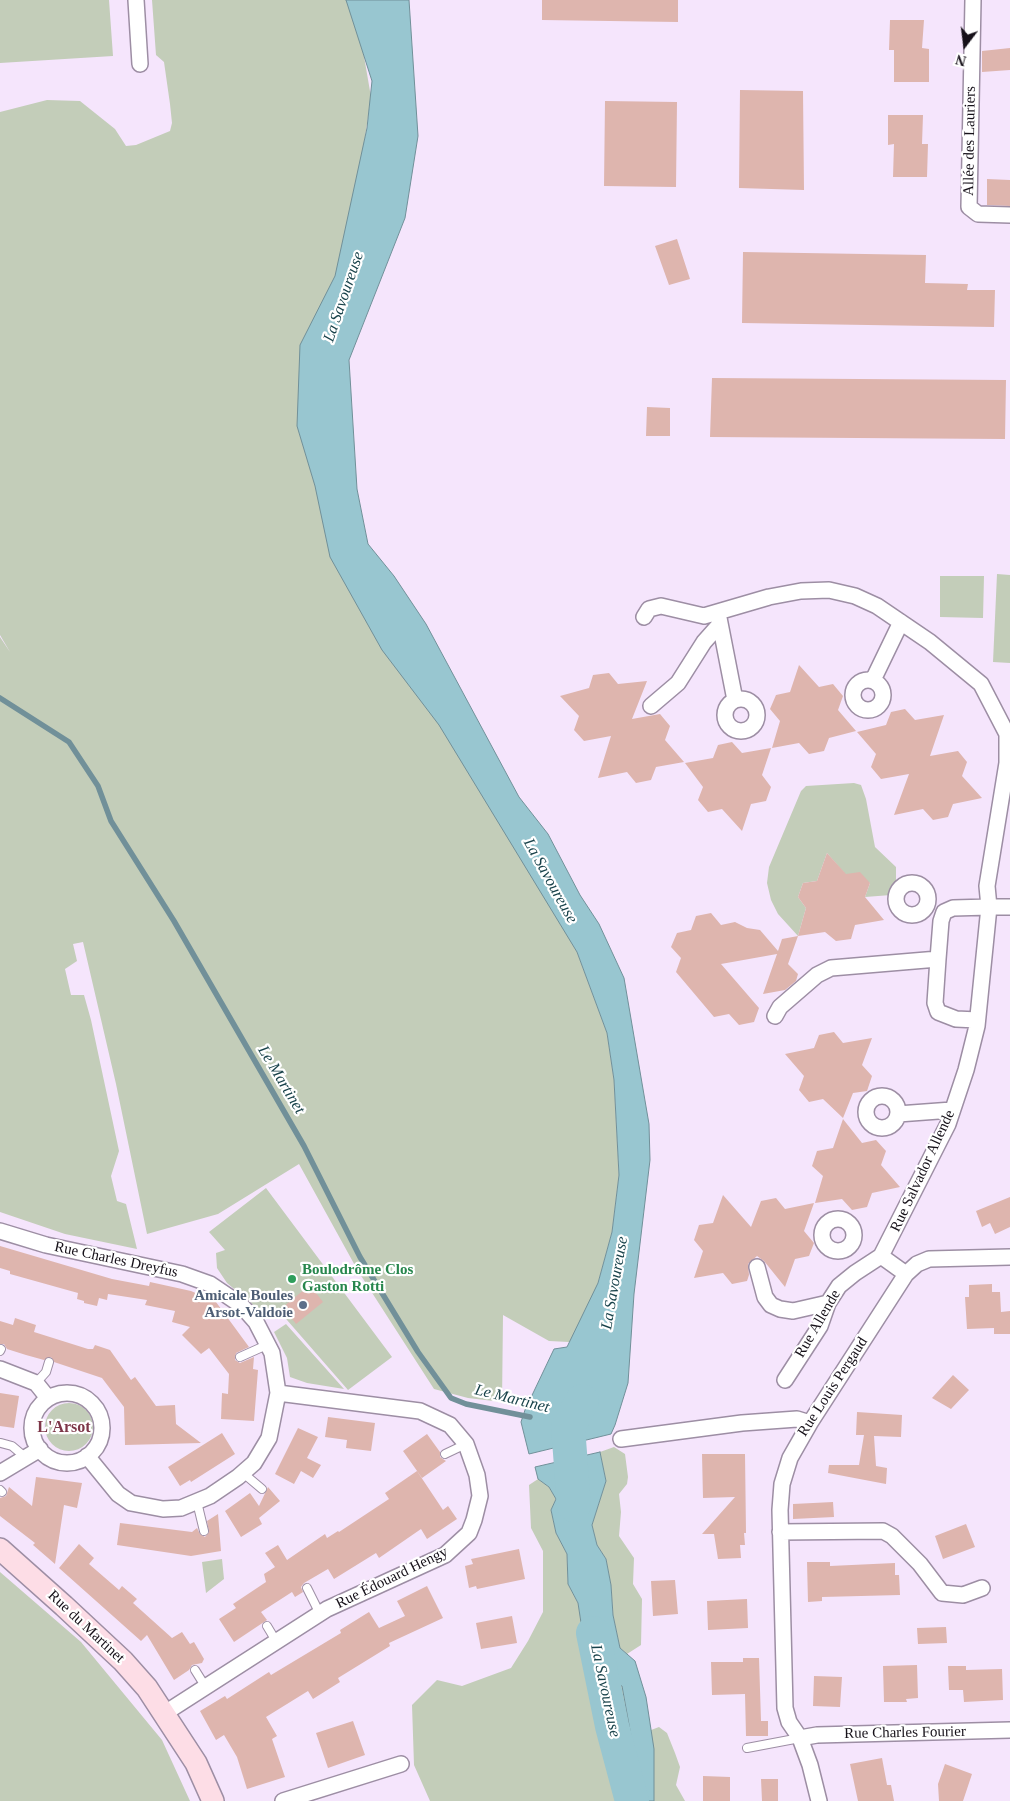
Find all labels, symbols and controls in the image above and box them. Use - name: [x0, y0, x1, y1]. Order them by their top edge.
- north arrow: [940, 20, 990, 70]
- text: N: [954, 51, 968, 69]
- street label: Allée des Lauriers: [960, 86, 980, 196]
- water label: La Savoureuse: [320, 249, 368, 345]
- water label: La Savoureuse: [519, 835, 581, 927]
- water label: Le Martinet: [253, 1042, 309, 1118]
- street label: Rue Salvador Allende: [887, 1107, 959, 1235]
- water label: La Savoureuse: [597, 1235, 633, 1331]
- street label: Rue Charles Dreyfus: [53, 1238, 179, 1282]
- place label: Boulodrôme Clos Gaston Rotti: [302, 1261, 413, 1296]
- marker: Boulodrôme Clos Gaston Rotti: [286, 1273, 298, 1285]
- place label: Amicale Boules Arsot-Valdoie: [194, 1287, 293, 1322]
- street label: Rue Allende: [791, 1287, 845, 1361]
- marker: Amicale Boules Arsot-Valdoie: [297, 1299, 309, 1311]
- street label: Rue Louis Pergaud: [794, 1334, 872, 1440]
- water label: Le Martinet: [473, 1380, 551, 1418]
- district label: L'Arsot: [37, 1418, 91, 1438]
- street label: Rue Édouard Hengy: [333, 1543, 451, 1613]
- street label: Rue du Martinet: [44, 1587, 128, 1667]
- water label: La Savoureuse: [586, 1643, 624, 1739]
- street label: Rue Charles Fourier: [844, 1723, 966, 1743]

